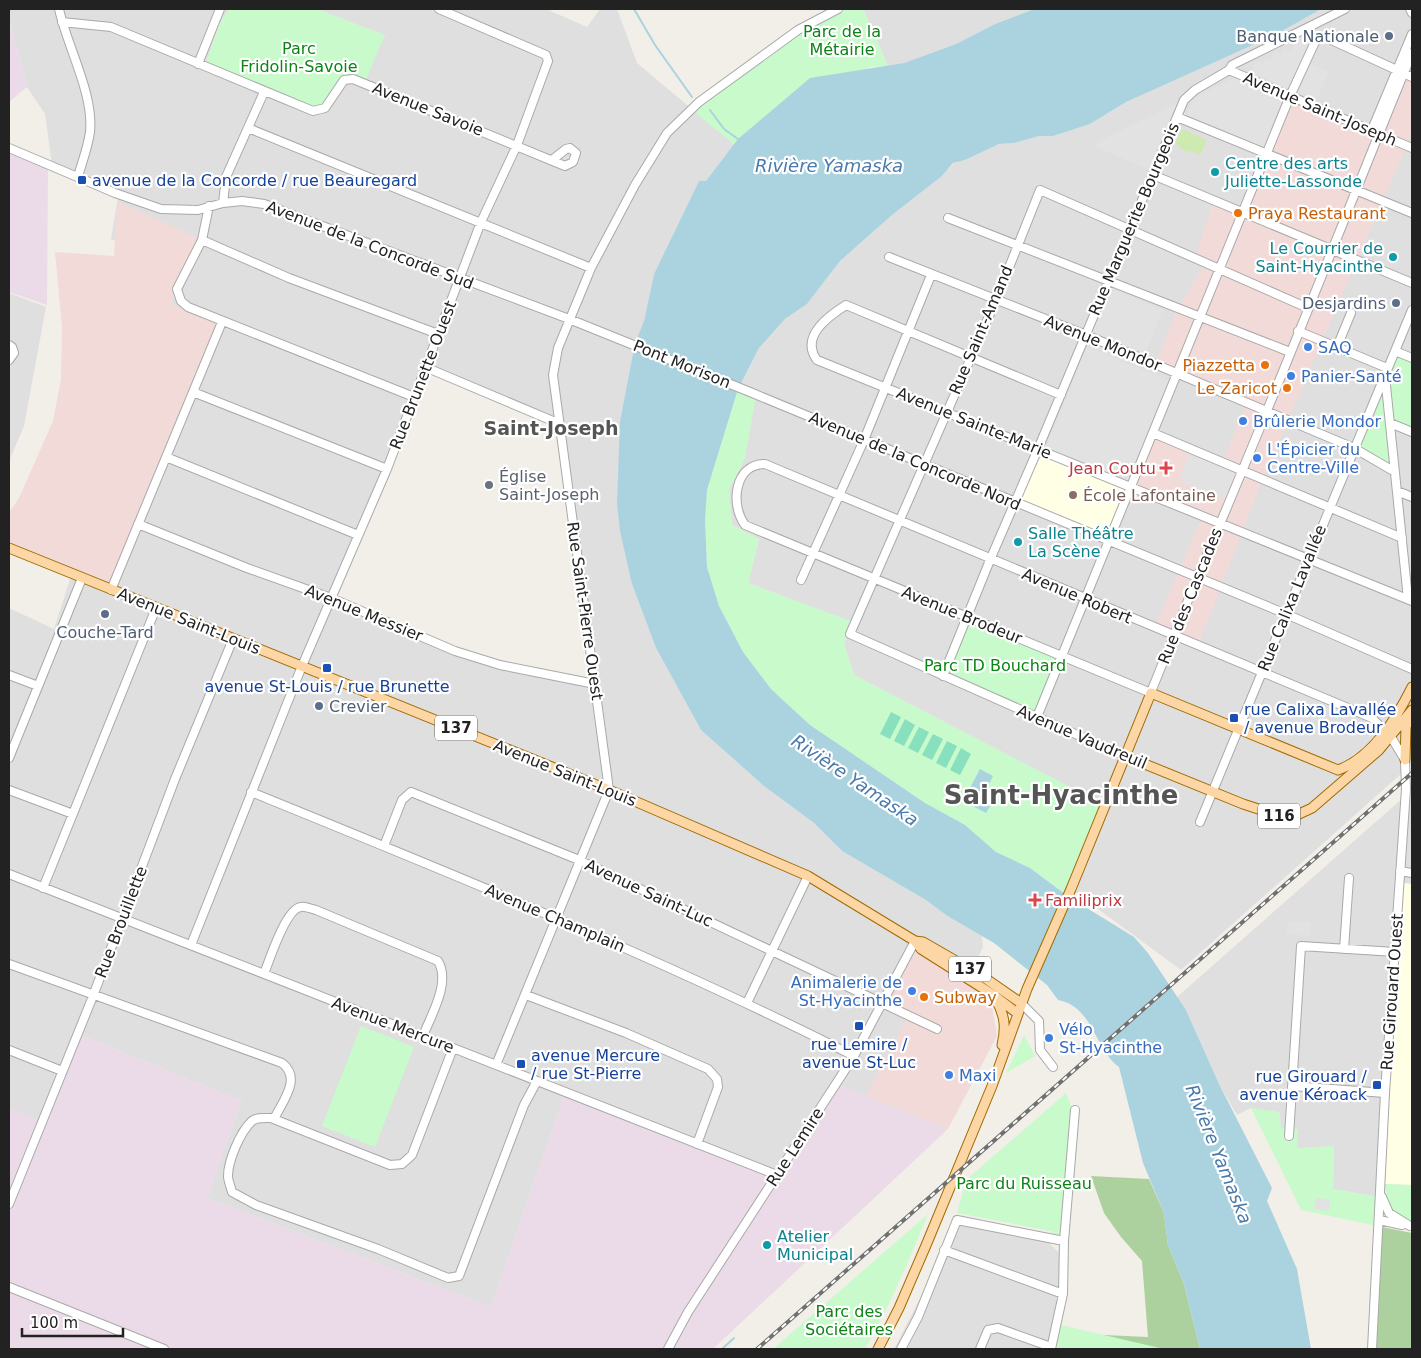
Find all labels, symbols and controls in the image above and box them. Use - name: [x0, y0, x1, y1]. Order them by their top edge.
- park label: Parc de la Métairie: [803, 22, 881, 59]
- place label: Banque Nationale: [1236, 27, 1379, 46]
- marker: Banque Nationale: [1383, 30, 1395, 42]
- park label: Parc Fridolin-Savoie: [240, 39, 358, 76]
- street label: Avenue Saint-Joseph: [1240, 68, 1400, 150]
- street label: Avenue Savoie: [370, 78, 486, 140]
- street label: Rue Marguerite Bourgeois: [1085, 120, 1183, 318]
- place label: Centre des arts Juliette-Lassonde: [1224, 154, 1362, 191]
- water label: Rivière Yamaska: [755, 155, 903, 176]
- marker: Centre des arts Juliette-Lassonde: [1209, 166, 1221, 178]
- place label: avenue de la Concorde / rue Beauregard: [92, 171, 417, 190]
- marker: avenue de la Concorde / rue Beauregard: [76, 174, 88, 186]
- street label: Avenue de la Concorde Sud: [264, 197, 476, 293]
- place label: Praya Restaurant: [1248, 204, 1386, 223]
- marker: Praya Restaurant: [1232, 207, 1244, 219]
- place label: Le Courrier de Saint-Hyacinthe: [1255, 239, 1383, 276]
- marker: Le Courrier de Saint-Hyacinthe: [1387, 251, 1399, 263]
- street label: Rue Saint-Amand: [945, 263, 1017, 397]
- place label: Desjardins: [1302, 294, 1386, 313]
- marker: Desjardins: [1390, 297, 1402, 309]
- street label: Rue Brunette Ouest: [386, 298, 460, 452]
- street label: Avenue Mondor: [1042, 311, 1165, 375]
- street label: Pont Morison: [631, 336, 733, 392]
- place label: SAQ: [1318, 338, 1352, 357]
- marker: SAQ: [1302, 341, 1314, 353]
- place label: Piazzetta: [1182, 356, 1255, 375]
- marker: Piazzetta: [1259, 359, 1271, 371]
- place label: Panier-Santé: [1301, 367, 1402, 386]
- marker: Panier-Santé: [1285, 370, 1297, 382]
- place label: Le Zaricot: [1197, 379, 1277, 398]
- marker: Le Zaricot: [1281, 382, 1293, 394]
- street label: Avenue Sainte-Marie: [894, 383, 1054, 463]
- street label: Avenue de la Concorde Nord: [806, 408, 1024, 514]
- place label: Brûlerie Mondor: [1253, 412, 1382, 431]
- marker: Brûlerie Mondor: [1237, 415, 1249, 427]
- district label: Saint-Joseph: [484, 417, 618, 439]
- place label: L'Épicier du Centre-Ville: [1267, 440, 1360, 477]
- marker: L'Épicier du Centre-Ville: [1251, 452, 1263, 464]
- place label: Jean Coutu: [1068, 459, 1156, 478]
- marker: Jean Coutu: [1160, 462, 1172, 474]
- place label: Église Saint-Joseph: [499, 467, 599, 504]
- marker: Église Saint-Joseph: [483, 479, 495, 491]
- place label: École Lafontaine: [1083, 486, 1216, 505]
- marker: École Lafontaine: [1067, 489, 1079, 501]
- street label: Rue Saint-Pierre Ouest: [563, 520, 607, 702]
- street label: Rue Calixa Lavallée: [1254, 522, 1330, 674]
- place label: Salle Théâtre La Scène: [1028, 524, 1134, 561]
- street label: Rue des Cascades: [1154, 525, 1226, 667]
- marker: Salle Théâtre La Scène: [1012, 536, 1024, 548]
- street label: Avenue Robert: [1019, 564, 1135, 628]
- street label: Avenue Messier: [302, 581, 426, 646]
- street label: Avenue Brodeur: [899, 582, 1025, 648]
- street label: Avenue Saint-Louis: [115, 584, 263, 658]
- marker: Couche-Tard: [99, 608, 111, 620]
- place label: Couche-Tard: [56, 623, 154, 642]
- park label: Parc TD Bouchard: [924, 656, 1066, 675]
- marker: avenue St-Louis / rue Brunette: [321, 662, 333, 674]
- place label: avenue St-Louis / rue Brunette: [204, 677, 450, 696]
- place label: Crevier: [329, 697, 387, 716]
- marker: Crevier: [313, 700, 325, 712]
- place label: rue Calixa Lavallée / avenue Brodeur: [1244, 700, 1396, 737]
- street label: Avenue Vaudreuil: [1014, 701, 1150, 773]
- marker: rue Calixa Lavallée / avenue Brodeur: [1228, 712, 1240, 724]
- road number: 137: [435, 716, 477, 740]
- water label: Rivière Yamaska: [788, 730, 922, 830]
- street label: Avenue Saint-Louis: [491, 736, 639, 810]
- district label: Saint-Hyacinthe: [944, 780, 1178, 810]
- road number: 116: [1258, 804, 1300, 828]
- street label: Avenue Saint-Luc: [582, 855, 716, 931]
- street label: Rue Brouillette: [91, 863, 151, 981]
- street label: Avenue Champlain: [482, 880, 628, 956]
- place label: Familiprix: [1045, 891, 1122, 910]
- marker: Familiprix: [1029, 894, 1041, 906]
- street label: Rue Girouard Ouest: [1377, 913, 1407, 1071]
- road number: 137: [949, 956, 991, 982]
- place label: Animalerie de St-Hyacinthe: [791, 973, 902, 1010]
- marker: Animalerie de St-Hyacinthe: [906, 985, 918, 997]
- place label: Subway: [934, 988, 997, 1007]
- marker: Subway: [918, 991, 930, 1003]
- street label: Avenue Mercure: [329, 993, 457, 1057]
- marker: rue Lemire / avenue St-Luc: [853, 1020, 865, 1032]
- place label: Vélo St-Hyacinthe: [1059, 1020, 1162, 1057]
- marker: Vélo St-Hyacinthe: [1043, 1032, 1055, 1044]
- place label: rue Lemire / avenue St-Luc: [802, 1035, 916, 1072]
- place label: avenue Mercure / rue St-Pierre: [531, 1046, 660, 1083]
- marker: avenue Mercure / rue St-Pierre: [515, 1058, 527, 1070]
- place label: Maxi: [959, 1066, 997, 1085]
- place label: rue Girouard / avenue Kéroack: [1239, 1067, 1368, 1104]
- marker: Maxi: [943, 1069, 955, 1081]
- marker: rue Girouard / avenue Kéroack: [1371, 1079, 1383, 1091]
- water label: Rivière Yamaska: [1182, 1081, 1256, 1227]
- street label: Rue Lemire: [763, 1104, 827, 1190]
- park label: Parc du Ruisseau: [956, 1174, 1092, 1193]
- place label: Atelier Municipal: [777, 1227, 853, 1264]
- marker: Atelier Municipal: [761, 1239, 773, 1251]
- park label: Parc des Sociétaires: [805, 1302, 893, 1339]
- scale bar: [22, 1306, 124, 1338]
- text: 100 m: [30, 1314, 78, 1332]

